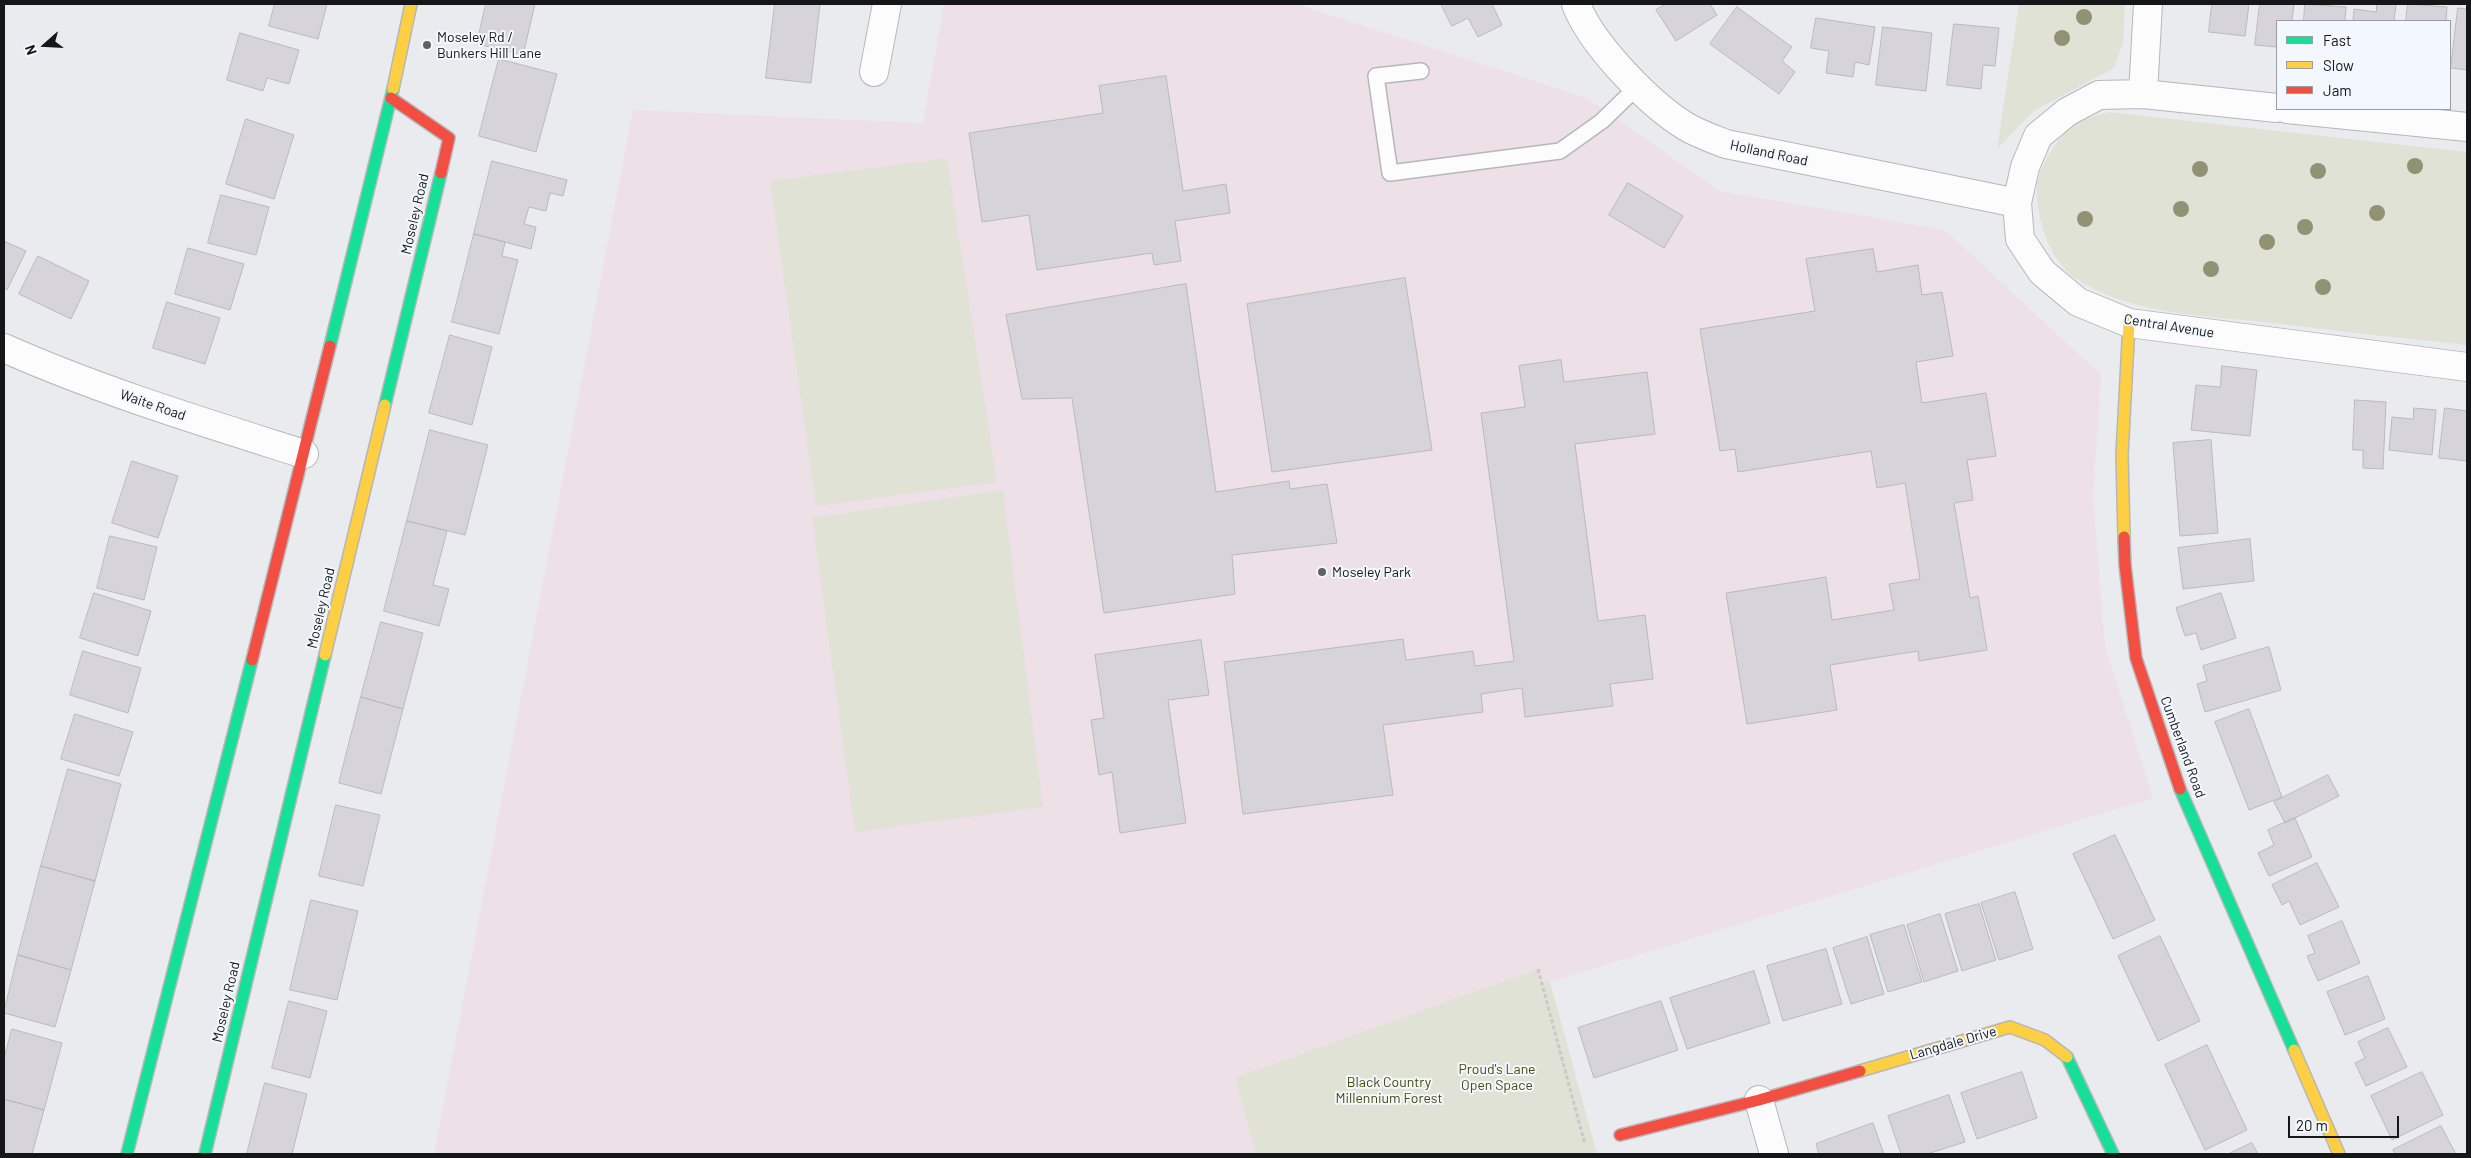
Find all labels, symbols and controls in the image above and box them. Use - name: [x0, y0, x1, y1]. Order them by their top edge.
- north arrow: [20, 20, 70, 70]
- legend: [2276, 20, 2451, 110]
- place label: Moseley Rd / Bunkers Hill Lane: [437, 29, 541, 62]
- text: Fast: [2323, 31, 2351, 49]
- marker: Moseley Rd / Bunkers Hill Lane: [421, 39, 433, 51]
- text: N: [21, 43, 40, 57]
- text: Slow: [2323, 56, 2354, 74]
- text: Jam: [2323, 81, 2352, 99]
- street label: Holland Road: [1729, 137, 1809, 169]
- street label: Moseley Road: [398, 172, 432, 256]
- street label: Central Avenue: [2123, 311, 2215, 341]
- street label: Waite Road: [118, 386, 188, 424]
- place label: Moseley Park: [1332, 564, 1411, 580]
- street label: Moseley Road: [304, 566, 338, 650]
- marker: Moseley Park: [1316, 566, 1328, 578]
- street label: Cumberland Road: [2157, 694, 2209, 800]
- street label: Moseley Road: [209, 960, 243, 1044]
- street label: Langdale Drive: [1908, 1023, 1998, 1063]
- park label: Proud's Lane Open Space: [1458, 1061, 1536, 1094]
- park label: Black Country Millennium Forest: [1335, 1074, 1443, 1106]
- scale bar: [2291, 1106, 2402, 1138]
- text: 20 m: [2296, 1116, 2328, 1134]

